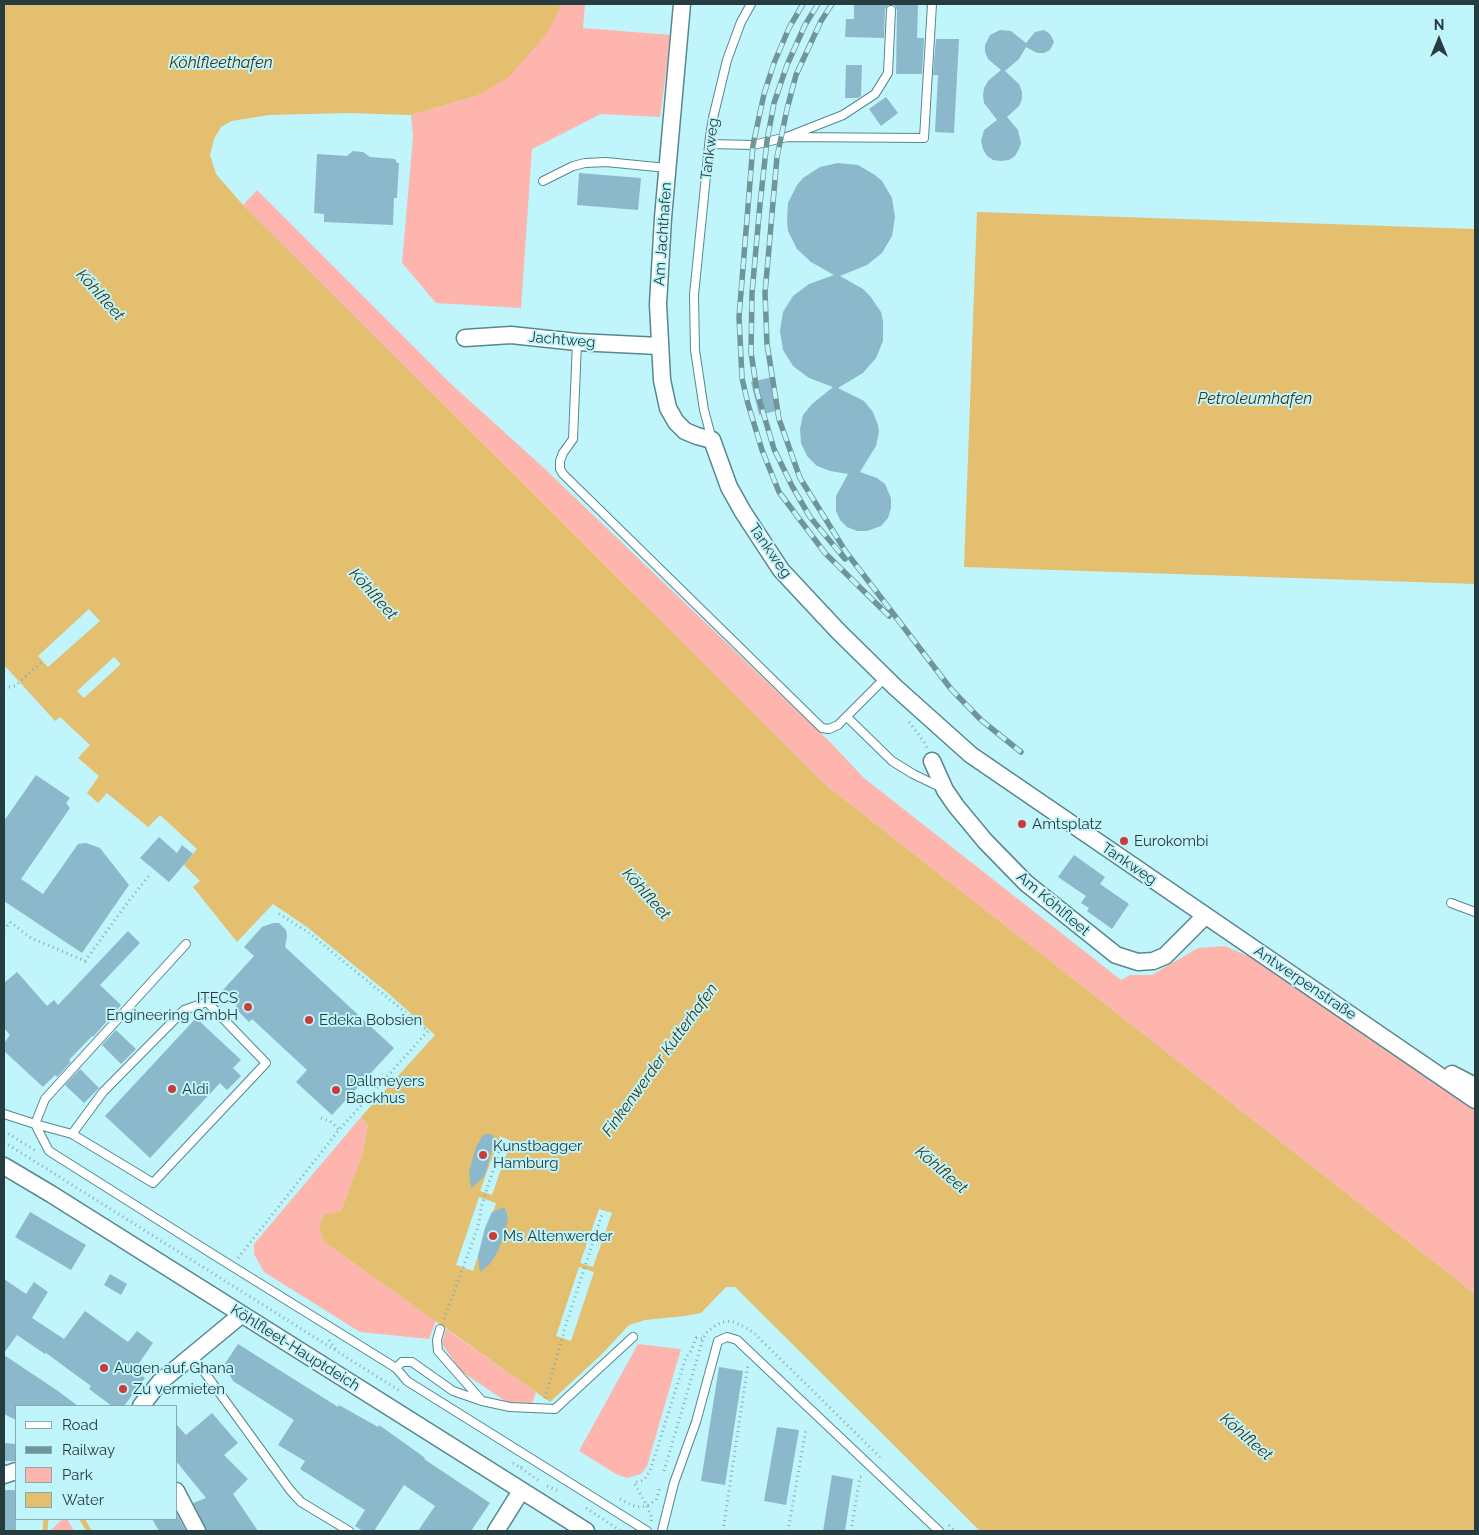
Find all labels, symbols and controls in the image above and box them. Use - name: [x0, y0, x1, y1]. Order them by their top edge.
- north arrow: [1414, 15, 1464, 65]
- text: N: [1434, 17, 1444, 33]
- water label: Köhlfleethafen: [169, 53, 273, 73]
- street label: Tankweg: [697, 117, 723, 181]
- street label: Am Jachthafen: [650, 181, 676, 287]
- water label: Köhlfleet: [72, 265, 128, 325]
- street label: Jachtweg: [528, 328, 596, 352]
- water label: Petroleumhafen: [1198, 389, 1312, 409]
- street label: Tankweg: [745, 520, 795, 582]
- water label: Köhlfleet: [345, 564, 401, 624]
- place label: Amtsplatz: [1032, 815, 1102, 833]
- marker: Amtsplatz: [1016, 818, 1028, 830]
- place label: Eurokombi: [1134, 832, 1209, 850]
- marker: Eurokombi: [1118, 835, 1130, 847]
- street label: Tankweg: [1098, 839, 1160, 889]
- water label: Köhlfleet: [618, 864, 674, 924]
- street label: Am Köhlfleet: [1013, 868, 1093, 940]
- street label: Antwerpenstraße: [1250, 942, 1360, 1024]
- water label: Finkenwerder Kutterhafen: [598, 980, 722, 1140]
- place label: ITECS Engineering GmbH: [106, 989, 238, 1024]
- marker: ITECS Engineering GmbH: [242, 1001, 254, 1013]
- place label: Edeka Bobsien: [319, 1011, 422, 1029]
- marker: Edeka Bobsien: [303, 1014, 315, 1026]
- place label: Dallmeyers Backhus: [346, 1072, 425, 1107]
- place label: Aldi: [182, 1080, 209, 1098]
- marker: Aldi: [166, 1083, 178, 1095]
- marker: Dallmeyers Backhus: [330, 1084, 342, 1096]
- place label: Kunstbagger Hamburg: [493, 1137, 582, 1172]
- water label: Köhlfleet: [911, 1142, 971, 1198]
- marker: Kunstbagger Hamburg: [477, 1149, 489, 1161]
- place label: Ms Altenwerder: [503, 1227, 613, 1245]
- marker: Ms Altenwerder: [487, 1230, 499, 1242]
- street label: Köhlfleet-Hauptdeich: [227, 1301, 363, 1395]
- place label: Augen auf Ghana: [114, 1359, 234, 1377]
- marker: Augen auf Ghana: [98, 1362, 110, 1374]
- place label: Zu vermieten: [133, 1380, 225, 1398]
- marker: Zu vermieten: [117, 1383, 129, 1395]
- legend: [15, 1405, 178, 1520]
- water label: Köhlfleet: [1216, 1409, 1276, 1465]
- text: Road: [62, 1416, 98, 1434]
- text: Railway: [62, 1441, 115, 1459]
- text: Park: [62, 1466, 93, 1484]
- text: Water: [62, 1491, 104, 1509]

